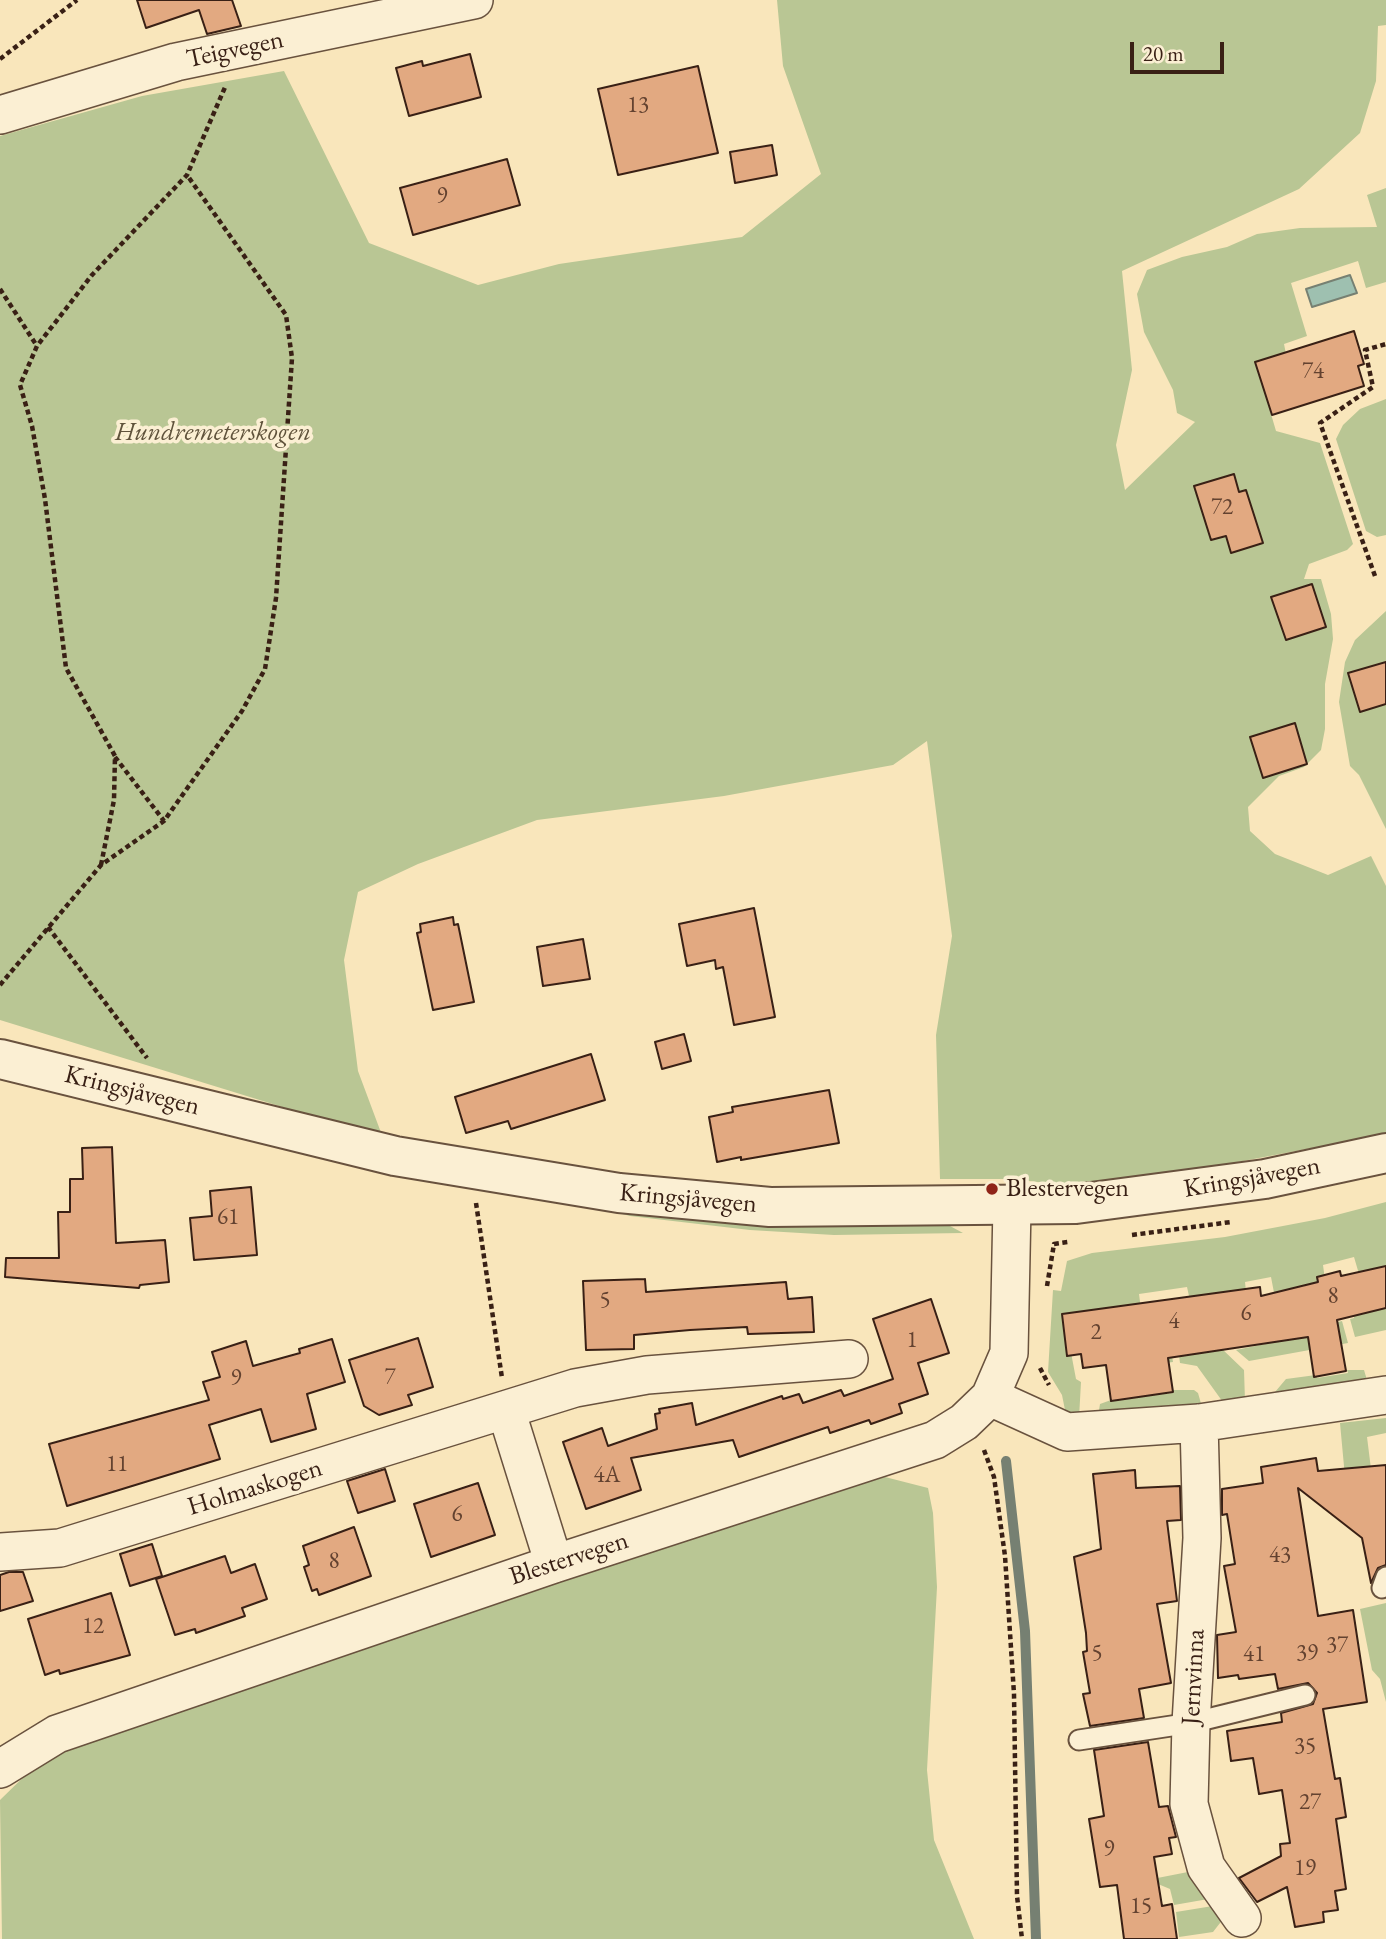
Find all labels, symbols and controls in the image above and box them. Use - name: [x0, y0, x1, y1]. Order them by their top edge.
- street label: Teigvegen: [184, 24, 286, 76]
- scale bar: [1134, 28, 1228, 72]
- text: 20 m: [1143, 40, 1184, 67]
- house number: 13: [627, 92, 649, 120]
- house number: 9: [436, 183, 448, 211]
- house number: 74: [1302, 358, 1324, 386]
- park label: Hundremeterskogen: [115, 417, 311, 449]
- house number: 72: [1211, 494, 1233, 522]
- street label: Kringsjåvegen: [61, 1059, 203, 1123]
- street label: Kringsjåvegen: [1181, 1151, 1323, 1205]
- place label: Blestervegen: [1006, 1173, 1129, 1205]
- street label: Kringsjåvegen: [618, 1177, 758, 1221]
- marker: Blestervegen: [984, 1181, 1000, 1197]
- house number: 61: [217, 1204, 239, 1232]
- house number: 8: [1327, 1283, 1339, 1311]
- house number: 5: [599, 1287, 611, 1315]
- house number: 6: [1240, 1300, 1252, 1328]
- house number: 4: [1168, 1308, 1180, 1336]
- house number: 2: [1090, 1319, 1102, 1347]
- house number: 1: [906, 1327, 918, 1355]
- house number: 7: [384, 1364, 396, 1392]
- house number: 9: [230, 1365, 242, 1393]
- house number: 11: [106, 1451, 128, 1479]
- street label: Holmaskogen: [184, 1453, 326, 1523]
- house number: 4A: [594, 1462, 620, 1490]
- house number: 6: [451, 1501, 463, 1529]
- street label: Blestervegen: [506, 1525, 632, 1593]
- house number: 43: [1269, 1542, 1291, 1570]
- house number: 8: [328, 1548, 340, 1576]
- house number: 12: [82, 1613, 104, 1641]
- street label: Jernvinna: [1176, 1628, 1212, 1726]
- house number: 37: [1326, 1632, 1348, 1660]
- house number: 5: [1091, 1640, 1103, 1668]
- house number: 39: [1296, 1640, 1318, 1668]
- house number: 41: [1243, 1641, 1265, 1669]
- house number: 35: [1294, 1733, 1316, 1761]
- house number: 27: [1299, 1789, 1321, 1817]
- house number: 9: [1103, 1836, 1115, 1864]
- house number: 19: [1294, 1855, 1316, 1883]
- house number: 15: [1130, 1893, 1152, 1921]

